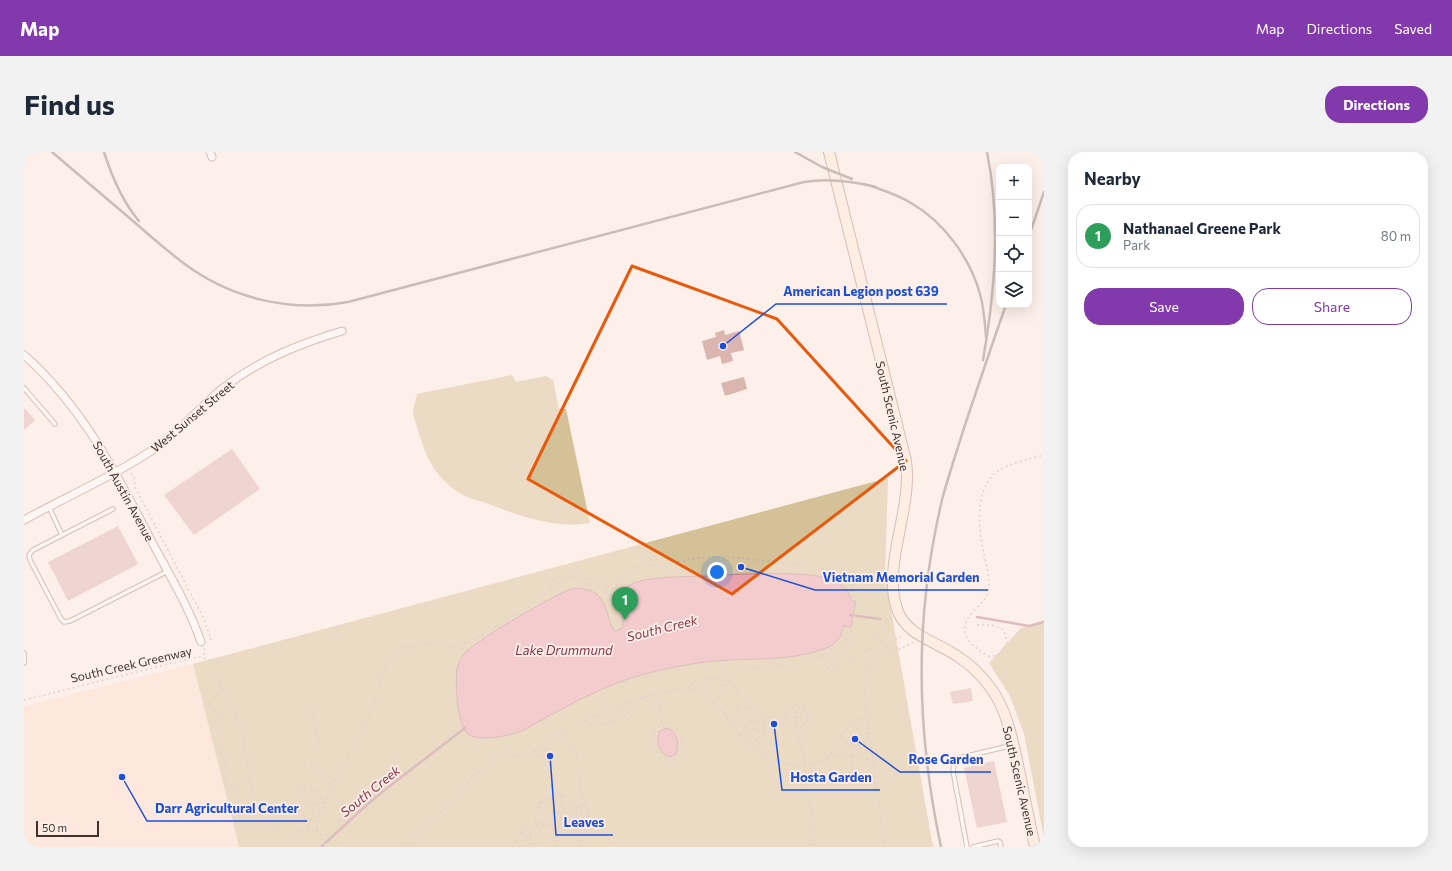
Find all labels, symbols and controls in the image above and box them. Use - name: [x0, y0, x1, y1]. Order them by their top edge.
- text: Map: [20, 17, 59, 40]
- text: Map: [1256, 20, 1285, 37]
- text: Directions: [1307, 20, 1372, 37]
- text: Saved: [1394, 20, 1432, 37]
- button: Directions: [1325, 86, 1428, 123]
- text: Find us: [24, 87, 115, 121]
- map controls: [996, 164, 1032, 308]
- button: +: [996, 164, 1032, 200]
- text: Nearby: [1084, 168, 1141, 189]
- button: −: [996, 200, 1032, 236]
- text: Nathanael Greene Park: [1123, 219, 1281, 237]
- text: 1: [1095, 228, 1101, 244]
- text: 80 m: [1381, 228, 1411, 244]
- button: locate: [996, 236, 1032, 272]
- text: Park: [1123, 237, 1150, 253]
- button: layers: [996, 272, 1032, 308]
- callout: American Legion post 639: [776, 279, 947, 304]
- text: American Legion post 639: [783, 283, 939, 299]
- button: Save: [1084, 288, 1244, 325]
- button: Share: [1252, 288, 1412, 325]
- street label: South Scenic Avenue: [874, 360, 912, 472]
- street label: West Sunset Street: [148, 377, 236, 455]
- street label: South Austin Avenue: [91, 438, 157, 544]
- your location: [707, 562, 727, 582]
- callout: Vietnam Memorial Garden: [815, 565, 988, 590]
- text: Vietnam Memorial Garden: [822, 569, 980, 585]
- pin: 1: [612, 587, 638, 620]
- water label: South Creek: [625, 611, 700, 645]
- water label: Lake Drummund: [515, 642, 613, 658]
- street label: South Creek Greenway: [69, 643, 193, 685]
- street label: South Scenic Avenue: [1001, 725, 1039, 837]
- callout: Rose Garden: [900, 747, 991, 772]
- text: Rose Garden: [908, 751, 984, 767]
- water label: South Creek: [337, 761, 404, 820]
- callout: Hosta Garden: [782, 765, 880, 790]
- text: Hosta Garden: [790, 769, 872, 785]
- callout: Darr Agricultural Center: [147, 796, 307, 821]
- text: Darr Agricultural Center: [155, 800, 300, 816]
- callout: Leaves: [556, 810, 613, 835]
- text: Leaves: [564, 814, 604, 830]
- scale bar: [36, 819, 99, 838]
- text: 50 m: [42, 821, 67, 834]

